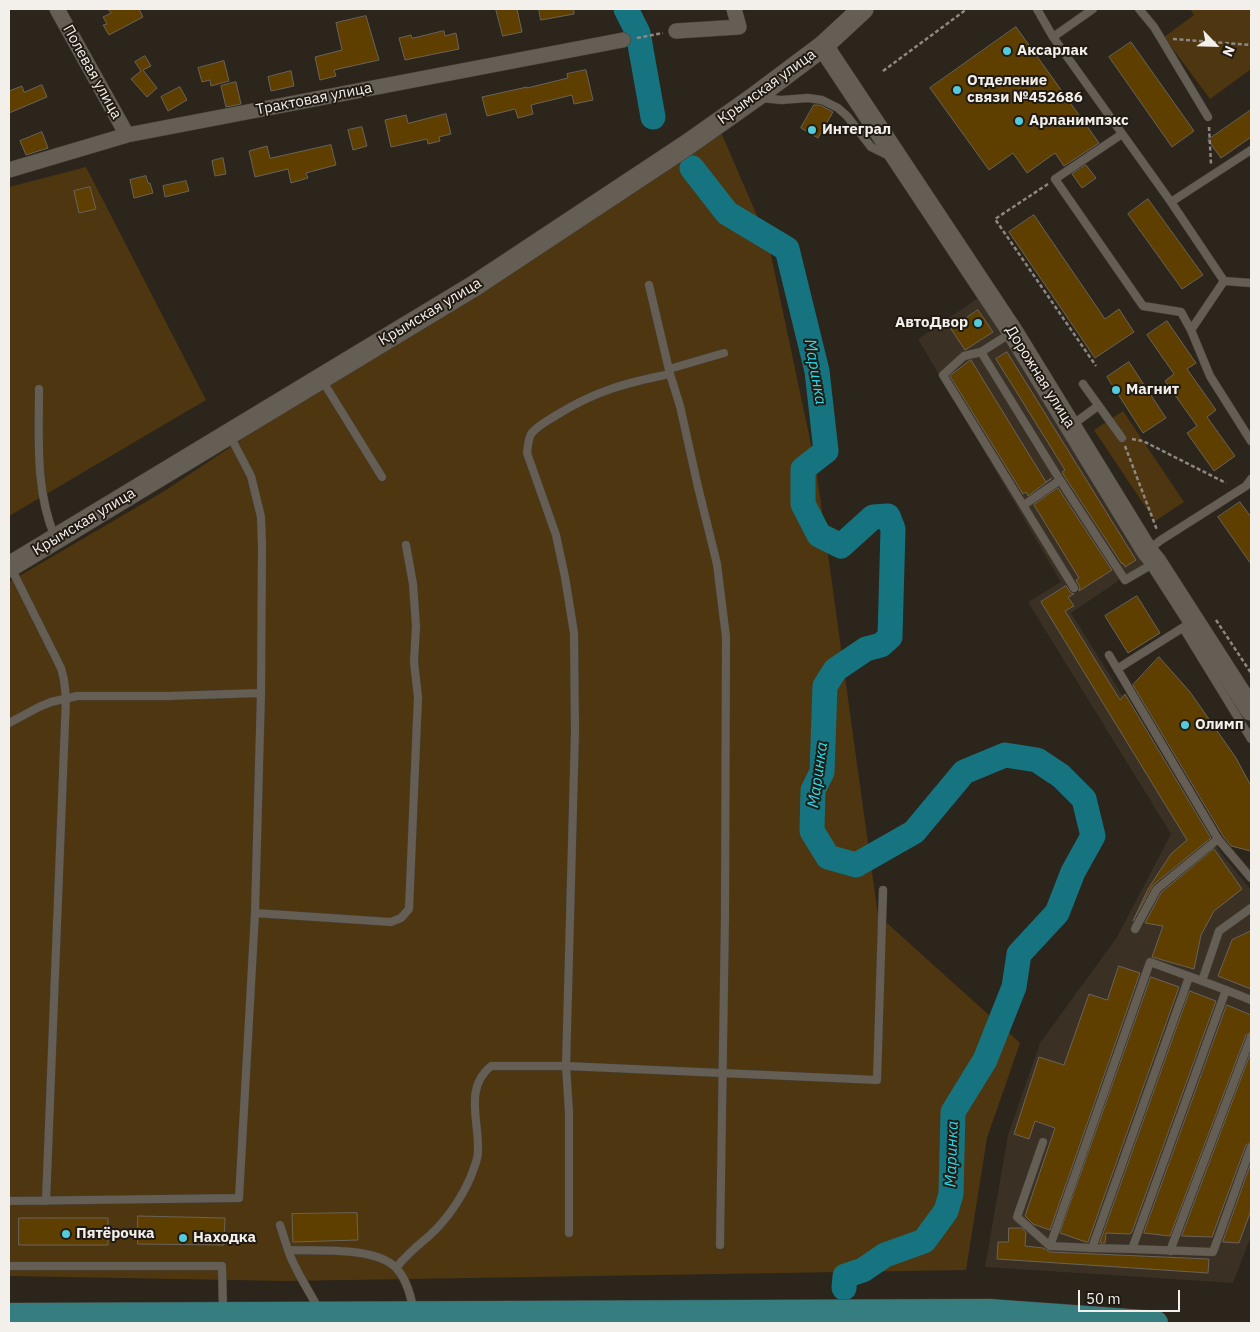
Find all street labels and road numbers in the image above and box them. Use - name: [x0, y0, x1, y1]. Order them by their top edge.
- street label: Полевая улица: [59, 22, 125, 122]
- street label: Крымская улица: [715, 45, 819, 129]
- street label: Трактовая улица: [255, 79, 373, 119]
- street label: Крымская улица: [375, 274, 485, 350]
- street label: Дорожная улица: [1001, 322, 1079, 432]
- street label: Крымская улица: [29, 484, 139, 560]

